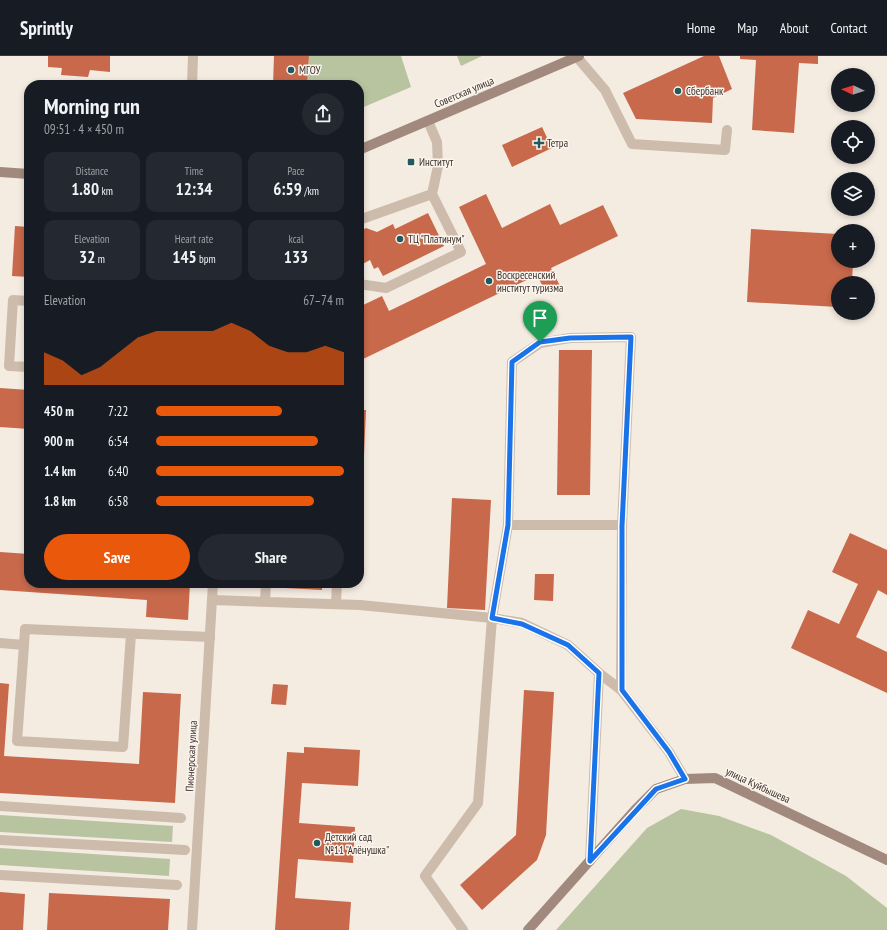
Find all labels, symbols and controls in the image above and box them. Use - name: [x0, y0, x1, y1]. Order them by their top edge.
- text: Sprintly: [20, 16, 73, 40]
- text: Home: [687, 19, 715, 37]
- text: Map: [737, 19, 758, 37]
- text: About: [780, 19, 809, 37]
- text: Contact: [831, 19, 867, 37]
- place label: МГОУ: [299, 63, 321, 77]
- marker: МГОУ: [286, 65, 296, 75]
- north arrow: [831, 68, 875, 112]
- map controls: [831, 68, 875, 320]
- street label: Советская улица: [432, 73, 496, 111]
- place label: Сбербанк: [686, 84, 724, 98]
- marker: Сбербанк: [673, 86, 683, 96]
- text: Morning run: [44, 92, 140, 120]
- button: share: [302, 93, 344, 135]
- button: locate: [831, 120, 875, 164]
- text: 09:51 · 4 × 450 m: [44, 121, 124, 138]
- place label: Тетра: [547, 136, 568, 150]
- marker: Тетра: [534, 138, 544, 148]
- place label: Институт: [419, 155, 454, 169]
- marker: Институт: [406, 157, 416, 167]
- text: Distance: [76, 164, 108, 178]
- text: Time: [184, 164, 204, 178]
- text: Pace: [287, 164, 305, 178]
- button: layers: [831, 172, 875, 216]
- text: 1.80: [71, 178, 99, 200]
- text: 12:34: [176, 178, 212, 200]
- text: 6:59: [273, 178, 302, 200]
- text: km: [99, 184, 113, 198]
- text: /km: [302, 184, 319, 198]
- button: +: [831, 224, 875, 268]
- text: Elevation: [74, 232, 110, 246]
- text: Heart rate: [175, 232, 213, 246]
- text: kcal: [288, 232, 304, 246]
- place label: ТЦ "Платинум": [408, 232, 465, 246]
- marker: ТЦ "Платинум": [395, 234, 405, 244]
- text: 32: [79, 246, 95, 268]
- text: 145: [172, 246, 197, 268]
- text: 133: [284, 246, 308, 268]
- text: m: [95, 252, 105, 266]
- text: bpm: [197, 252, 216, 266]
- place label: Воскресенский институт туризма: [497, 268, 563, 295]
- marker: Воскресенский институт туризма: [484, 276, 494, 286]
- button: −: [831, 276, 875, 320]
- text: Elevation: [44, 292, 86, 309]
- text: 67–74 m: [303, 292, 344, 309]
- pin: [523, 301, 557, 342]
- icon: arrive: [529, 307, 551, 329]
- text: 450 m: [44, 403, 74, 420]
- text: 7:22: [108, 403, 128, 420]
- text: 900 m: [44, 433, 74, 450]
- text: 6:54: [108, 433, 128, 450]
- text: 1.4 km: [44, 463, 76, 480]
- text: 6:40: [108, 463, 128, 480]
- text: 1.8 km: [44, 493, 76, 510]
- text: 6:58: [108, 493, 128, 510]
- button: Save: [44, 534, 190, 580]
- button: Share: [198, 534, 344, 580]
- street label: Пионерская улица: [182, 720, 200, 792]
- street label: улица Куйбышева: [723, 764, 793, 806]
- place label: Детский сад №11 "Алёнушка": [325, 830, 389, 857]
- marker: Детский сад №11 "Алёнушка": [312, 838, 322, 848]

